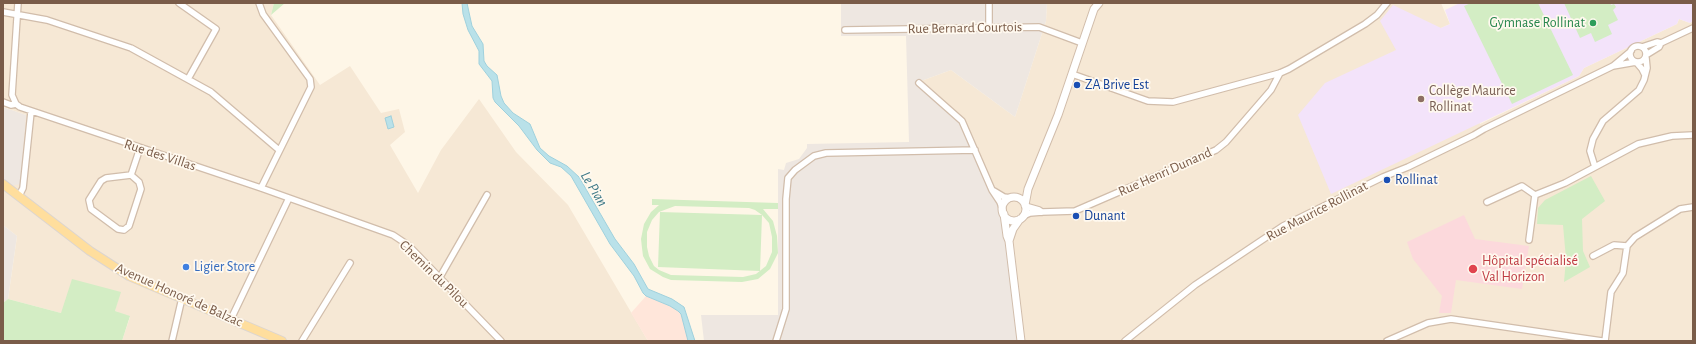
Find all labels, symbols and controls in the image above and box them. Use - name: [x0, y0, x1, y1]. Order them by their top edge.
- place label: Gymnase Rollinat: [1490, 15, 1585, 31]
- marker: Gymnase Rollinat: [1588, 18, 1598, 28]
- street label: Rue Bernard Courtois: [908, 19, 1022, 37]
- place label: ZA Brive Est: [1085, 77, 1149, 93]
- marker: ZA Brive Est: [1072, 80, 1082, 90]
- place label: Collège Maurice Rollinat: [1429, 83, 1516, 116]
- marker: Collège Maurice Rollinat: [1416, 94, 1426, 104]
- street label: Rue des Villas: [122, 136, 198, 174]
- street label: Rue Henri Dunand: [1116, 144, 1214, 200]
- water label: Le Pian: [576, 168, 612, 210]
- place label: Rollinat: [1395, 172, 1438, 188]
- marker: Rollinat: [1382, 175, 1392, 185]
- street label: Rue Maurice Rollinat: [1263, 177, 1371, 245]
- place label: Dunant: [1084, 208, 1125, 224]
- marker: Dunant: [1071, 211, 1081, 221]
- street label: Chemin du Pilou: [396, 237, 472, 311]
- place label: Hôpital spécialisé Val Horizon: [1482, 253, 1578, 286]
- street label: Avenue Honoré de Balzac: [113, 259, 245, 331]
- place label: Ligier Store: [194, 259, 255, 275]
- marker: Ligier Store: [181, 262, 191, 272]
- marker: Hôpital spécialisé Val Horizon: [1467, 263, 1479, 275]

